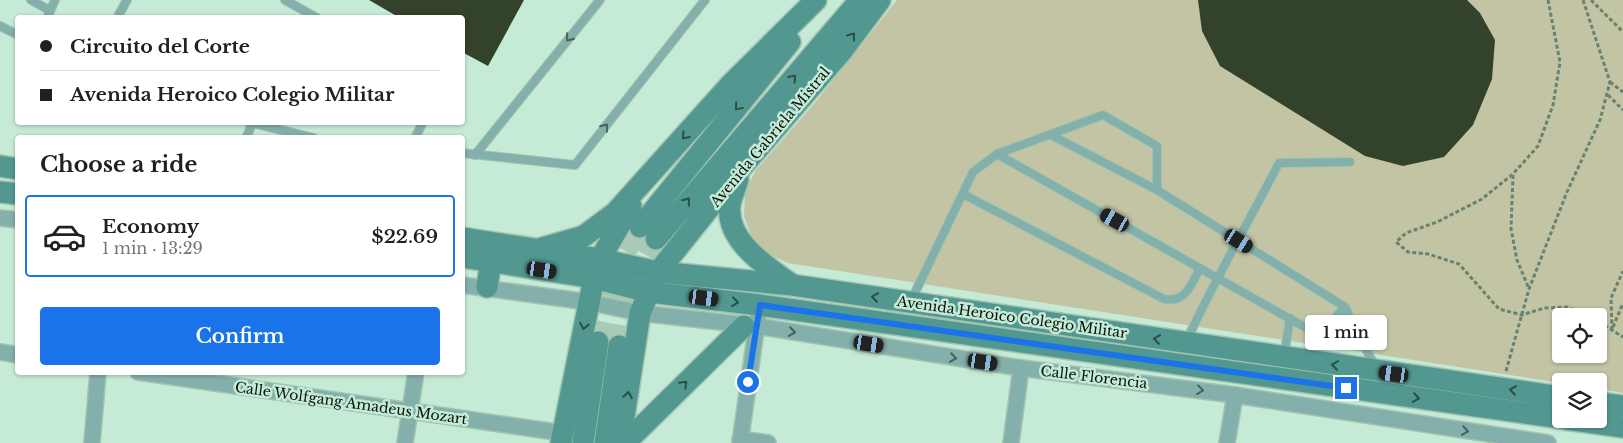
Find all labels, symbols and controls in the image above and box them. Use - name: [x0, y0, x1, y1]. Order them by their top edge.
- one-way arrow: [567, 32, 575, 41]
- one-way arrow: [847, 33, 855, 42]
- text: Circuito del Corte: [70, 35, 250, 58]
- street label: Avenida Gabriela Mistral: [706, 63, 834, 211]
- one-way arrow: [787, 74, 796, 83]
- text: Avenida Heroico Colegio Militar: [70, 83, 394, 106]
- one-way arrow: [736, 101, 744, 110]
- one-way arrow: [599, 123, 608, 133]
- one-way arrow: [682, 130, 691, 139]
- text: Choose a ride: [40, 151, 197, 178]
- one-way arrow: [681, 198, 689, 207]
- car: [1098, 206, 1131, 234]
- icon: car: [42, 214, 87, 259]
- text: Economy: [102, 215, 199, 238]
- text: $22.69: [372, 225, 438, 248]
- car: [1222, 227, 1255, 255]
- text: 1 min · 13:29: [102, 238, 203, 258]
- car: [526, 260, 557, 280]
- car: [688, 289, 719, 307]
- one-way arrow: [870, 292, 878, 303]
- street label: Avenida Heroico Colegio Militar: [895, 292, 1128, 342]
- one-way arrow: [731, 296, 739, 307]
- button: Confirm: [40, 307, 440, 365]
- map controls: [1552, 308, 1607, 428]
- button: locate: [1552, 308, 1607, 363]
- callout: 1 min: [1305, 316, 1387, 350]
- one-way arrow: [579, 322, 589, 330]
- text: 1 min: [1323, 322, 1369, 342]
- one-way arrow: [789, 326, 797, 337]
- car: [853, 334, 884, 354]
- one-way arrow: [1152, 334, 1161, 344]
- one-way arrow: [948, 352, 957, 362]
- car: [967, 352, 998, 372]
- one-way arrow: [1330, 360, 1338, 371]
- street label: Calle Florencia: [1040, 362, 1149, 393]
- car: [1378, 364, 1409, 384]
- route start: [737, 371, 759, 393]
- button: layers: [1552, 373, 1607, 428]
- route end: [1335, 377, 1357, 399]
- street label: Calle Wolfgang Amadeus Mozart: [234, 378, 469, 428]
- one-way arrow: [679, 381, 688, 390]
- one-way arrow: [1197, 384, 1205, 395]
- one-way arrow: [1509, 386, 1517, 396]
- one-way arrow: [622, 390, 633, 398]
- one-way arrow: [1411, 392, 1420, 402]
- one-way arrow: [1460, 426, 1469, 436]

